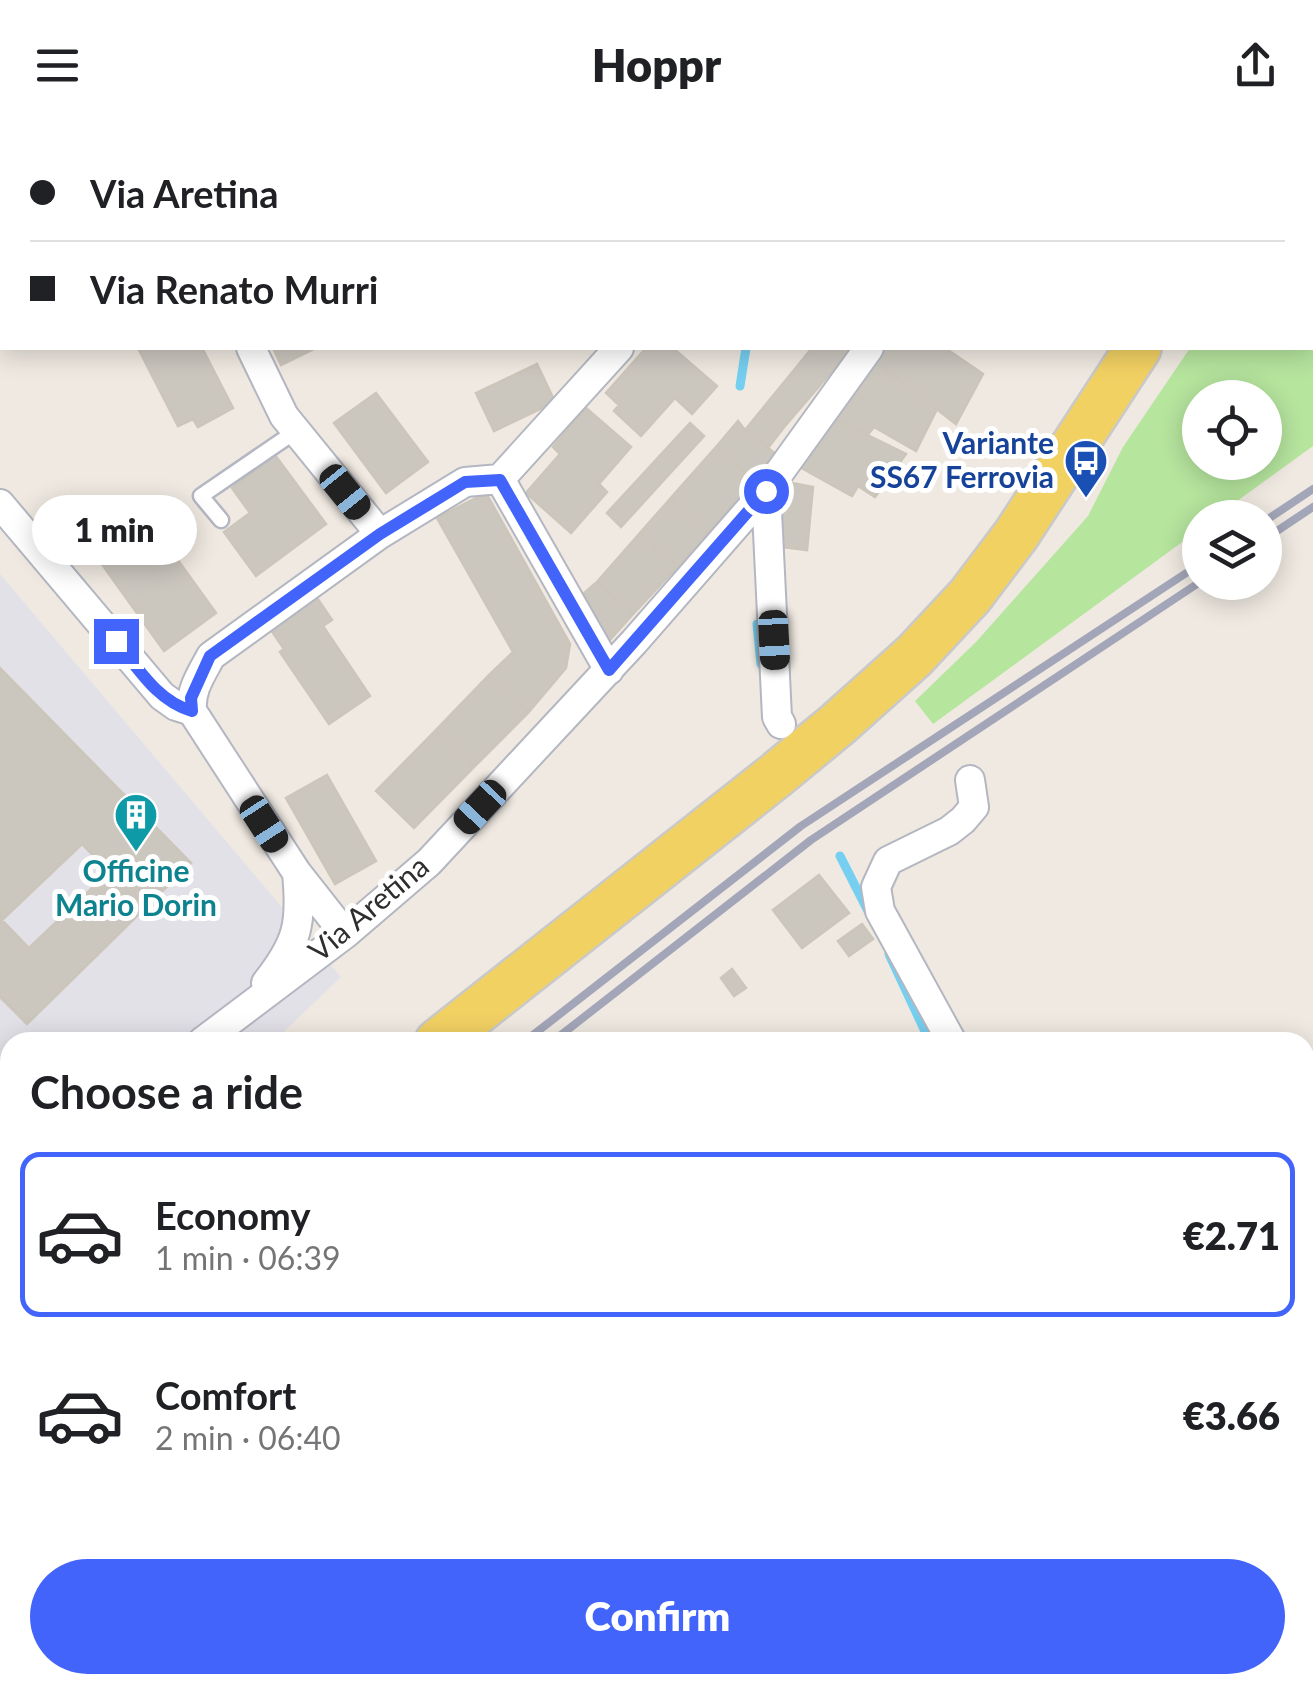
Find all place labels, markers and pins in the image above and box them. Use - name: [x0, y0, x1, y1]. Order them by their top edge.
- place label: Variante SS67 Ferrovia: [870, 424, 1054, 494]
- bus stop icon: Variante SS67 Ferrovia: [1063, 438, 1109, 499]
- building icon: Officine Mario Dorin: [113, 792, 159, 853]
- place label: Officine Mario Dorin: [55, 852, 217, 922]

